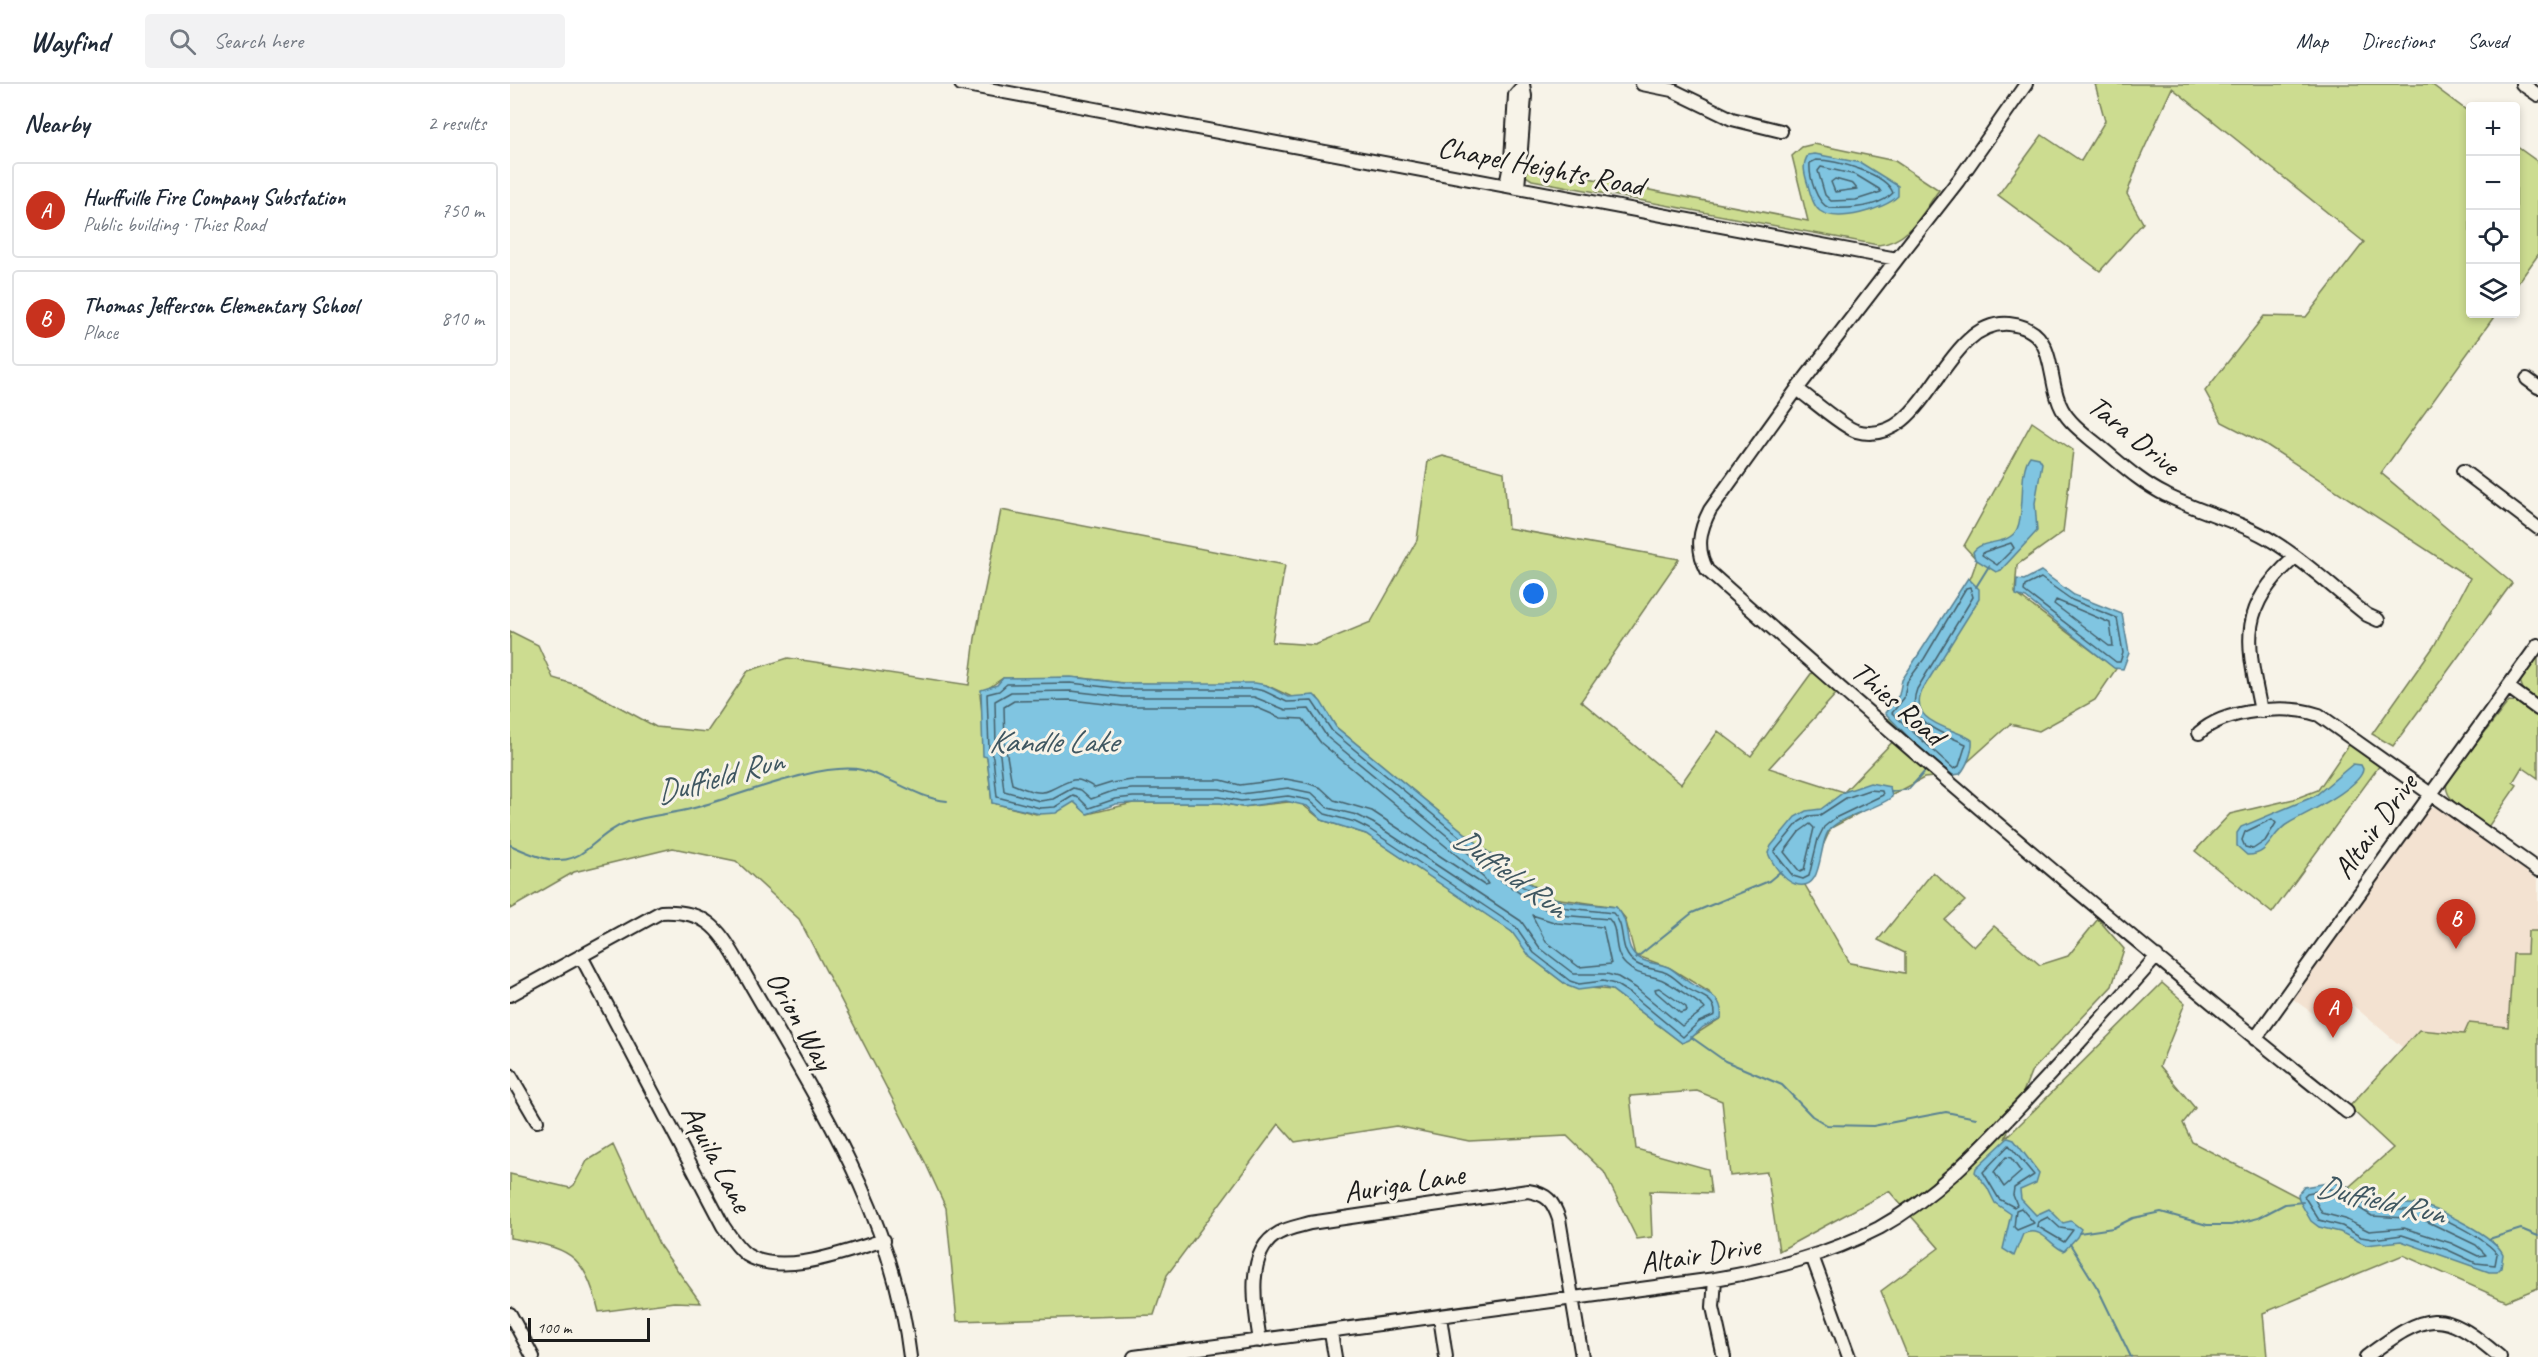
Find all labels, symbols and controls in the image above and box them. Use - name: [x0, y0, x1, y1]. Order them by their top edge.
- search box: [145, 14, 565, 68]
- text: Wayfind: [30, 24, 109, 59]
- icon: search: [166, 25, 199, 58]
- text: Search here: [214, 27, 303, 55]
- text: Map: [2296, 28, 2328, 54]
- text: Directions: [2361, 28, 2434, 54]
- text: Saved: [2467, 28, 2508, 54]
- map controls: [2466, 102, 2520, 318]
- button: +: [2466, 102, 2520, 156]
- text: Nearby: [24, 107, 89, 140]
- text: 2 results: [427, 111, 486, 136]
- street label: Chapel Heights Road: [1435, 127, 1651, 205]
- button: −: [2466, 156, 2520, 210]
- text: Hurffville Fire Company Substation: [83, 184, 345, 212]
- text: A: [40, 198, 51, 223]
- text: 750 m: [441, 198, 484, 223]
- button: locate: [2466, 210, 2520, 264]
- text: Public building · Thies Road: [83, 212, 266, 237]
- button: layers: [2466, 264, 2520, 318]
- text: Thomas Jefferson Elementary School: [83, 292, 359, 320]
- text: B: [40, 306, 51, 331]
- text: 810 m: [441, 306, 484, 331]
- text: Place: [83, 320, 118, 345]
- street label: Tara Drive: [2080, 386, 2190, 485]
- your location: [1519, 579, 1548, 608]
- street label: Thies Road: [1843, 652, 1956, 757]
- water label: Kandle Lake: [989, 721, 1122, 762]
- water label: Duffield Run: [651, 739, 791, 813]
- street label: Altair Drive: [2324, 764, 2427, 886]
- water label: Duffield Run: [1446, 818, 1578, 929]
- pin: B: [2436, 900, 2476, 949]
- street label: Orion Way: [757, 964, 844, 1078]
- pin: A: [2314, 988, 2352, 1038]
- street label: Aquila Lane: [673, 1098, 762, 1220]
- street label: Auriga Lane: [1341, 1154, 1469, 1211]
- water label: Duffield Run: [2313, 1165, 2452, 1235]
- street label: Altair Drive: [1637, 1225, 1765, 1282]
- scale bar: [528, 1315, 650, 1342]
- text: 100 m: [537, 1318, 571, 1338]

